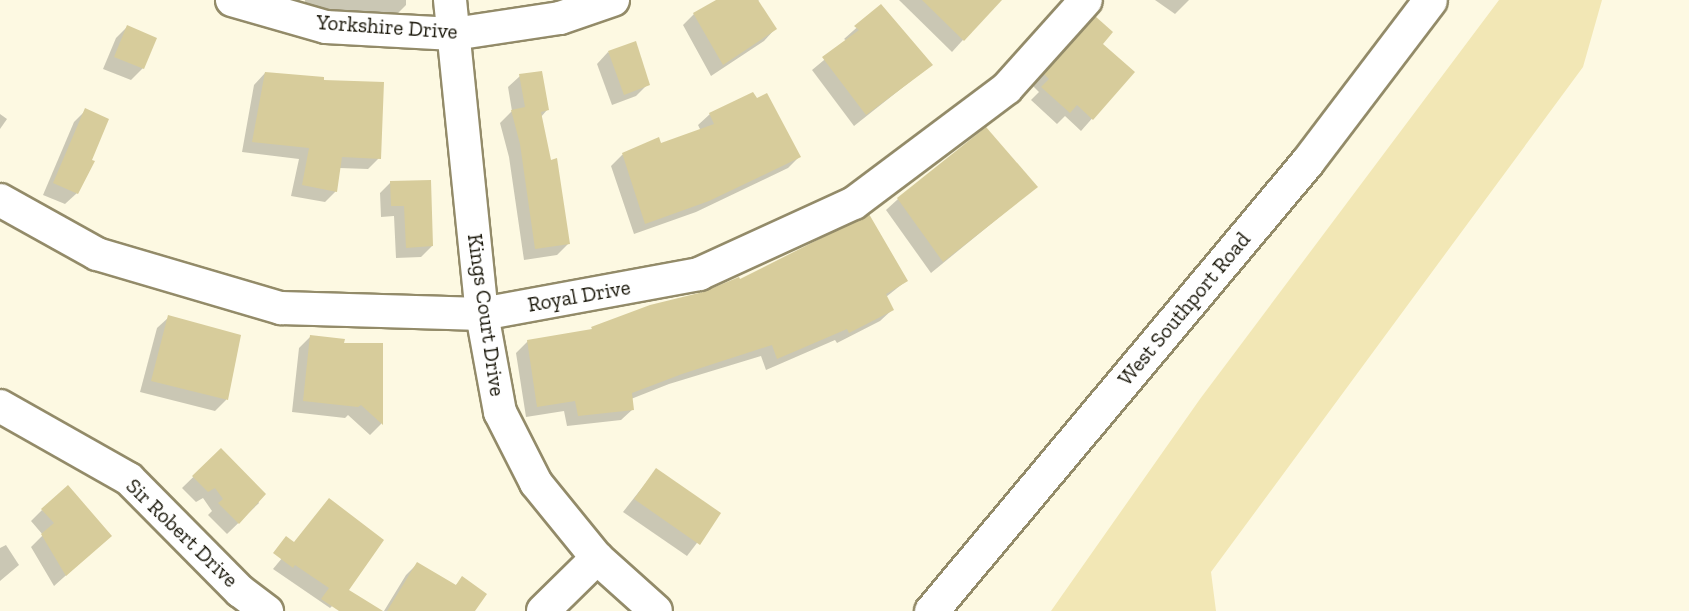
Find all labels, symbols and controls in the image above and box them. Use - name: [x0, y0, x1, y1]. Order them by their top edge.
- street label: Yorkshire Drive: [316, 9, 458, 45]
- street label: West Southport Road: [1113, 227, 1255, 391]
- street label: Kings Court Drive: [462, 232, 510, 398]
- street label: Royal Drive: [526, 275, 632, 317]
- street label: Sir Robert Drive: [121, 473, 243, 593]

